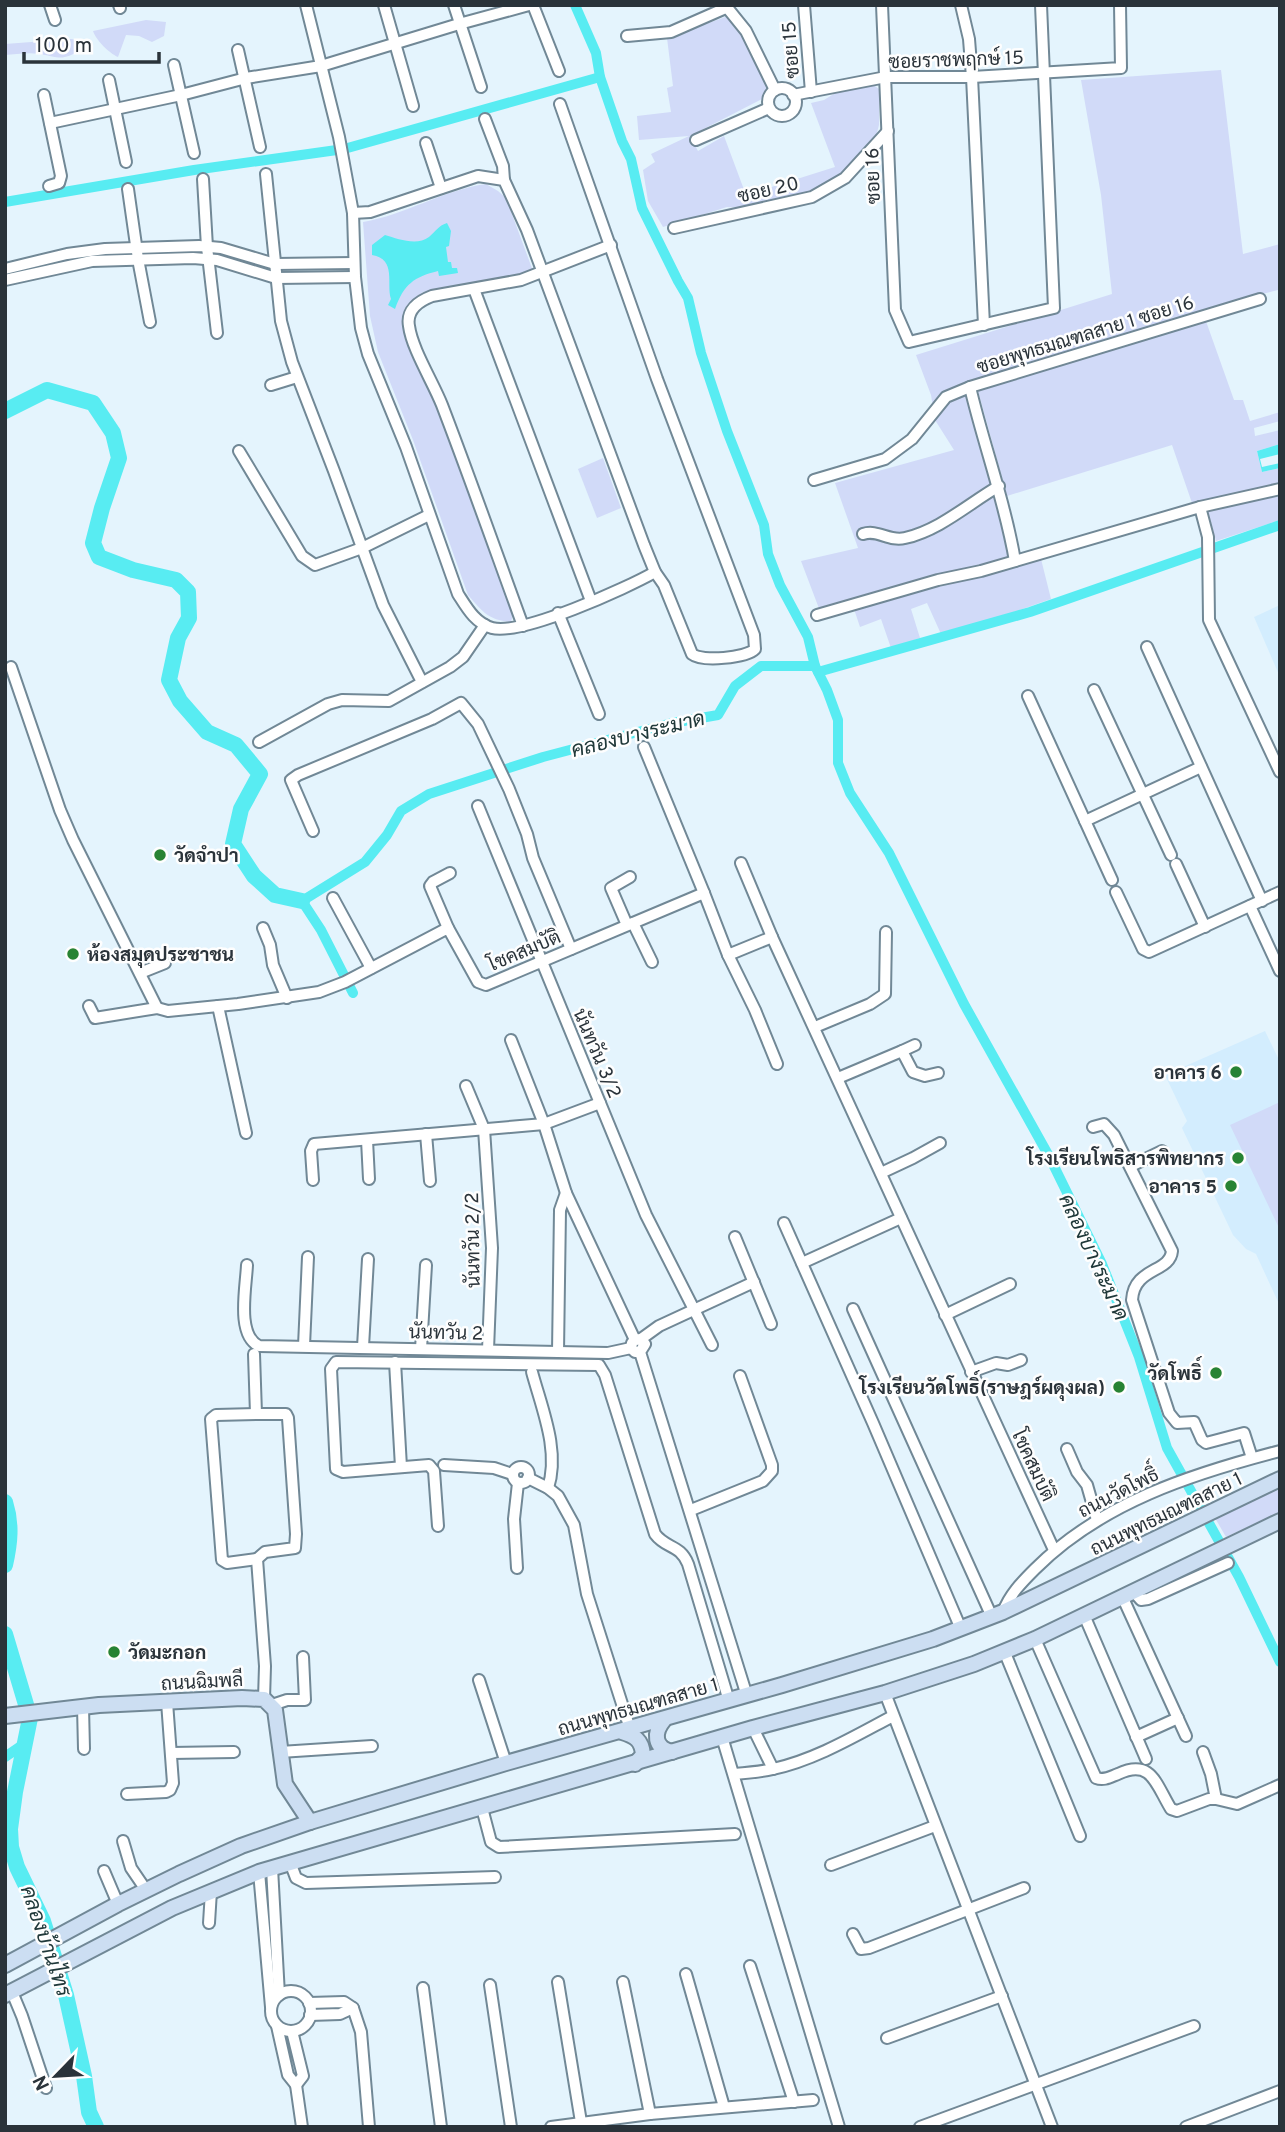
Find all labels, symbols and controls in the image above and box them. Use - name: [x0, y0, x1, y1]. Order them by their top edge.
- scale bar: [24, 21, 159, 65]
- street label: ซอย 15: [778, 21, 806, 79]
- text: 100 m: [35, 33, 92, 60]
- street label: ซอยราชพฤกษ์ 15: [888, 45, 1024, 75]
- street label: ซอย 16: [861, 147, 887, 205]
- street label: ซอย 20: [736, 172, 801, 210]
- street label: ซอยพุทธมณฑลสาย 1 ซอย 16: [974, 291, 1197, 380]
- water label: คลองบางระมาด: [569, 706, 708, 765]
- place label: วัดจำปา: [174, 844, 239, 869]
- marker: วัดจำปา: [152, 847, 168, 863]
- street label: โชคสมบัติ: [483, 924, 565, 978]
- place label: ห้องสมุดประชาชน: [87, 943, 234, 969]
- marker: ห้องสมุดประชาชน: [65, 946, 81, 962]
- street label: นันทวัน 3/2: [567, 1005, 626, 1102]
- place label: อาคาร 6: [1153, 1062, 1222, 1086]
- marker: อาคาร 6: [1228, 1064, 1244, 1080]
- place label: โรงเรียนโพธิสารพิทยากร: [1025, 1146, 1224, 1172]
- marker: โรงเรียนโพธิสารพิทยากร: [1230, 1150, 1246, 1166]
- place label: อาคาร 5: [1149, 1176, 1217, 1200]
- marker: อาคาร 5: [1223, 1178, 1239, 1194]
- water label: คลองบางระมาด: [1051, 1190, 1134, 1325]
- street label: นันทวัน 2/2: [461, 1192, 487, 1288]
- street label: นันทวัน 2: [408, 1321, 483, 1347]
- place label: วัดโพธิ์: [1147, 1356, 1202, 1387]
- marker: วัดโพธิ์: [1208, 1365, 1224, 1381]
- place label: โรงเรียนวัดโพธิ์(ราษฎร์ผดุงผล): [859, 1370, 1105, 1402]
- marker: โรงเรียนวัดโพธิ์(ราษฎร์ผดุงผล): [1111, 1379, 1127, 1395]
- street label: โชคสมบัติ: [1005, 1424, 1061, 1506]
- street label: ถนนวัดโพธิ์: [1071, 1456, 1163, 1524]
- street label: ถนนพุทธมณฑลสาย 1: [1087, 1468, 1247, 1562]
- place label: วัดมะกอก: [128, 1642, 206, 1666]
- marker: วัดมะกอก: [106, 1644, 122, 1660]
- street label: ถนนฉิมพลี: [160, 1667, 244, 1697]
- street label: ถนนพุทธมณฑลสาย 1: [555, 1673, 722, 1742]
- water label: คลองบ้านไทร: [13, 1882, 77, 2001]
- north arrow: [21, 2041, 91, 2111]
- text: N: [29, 2071, 56, 2094]

